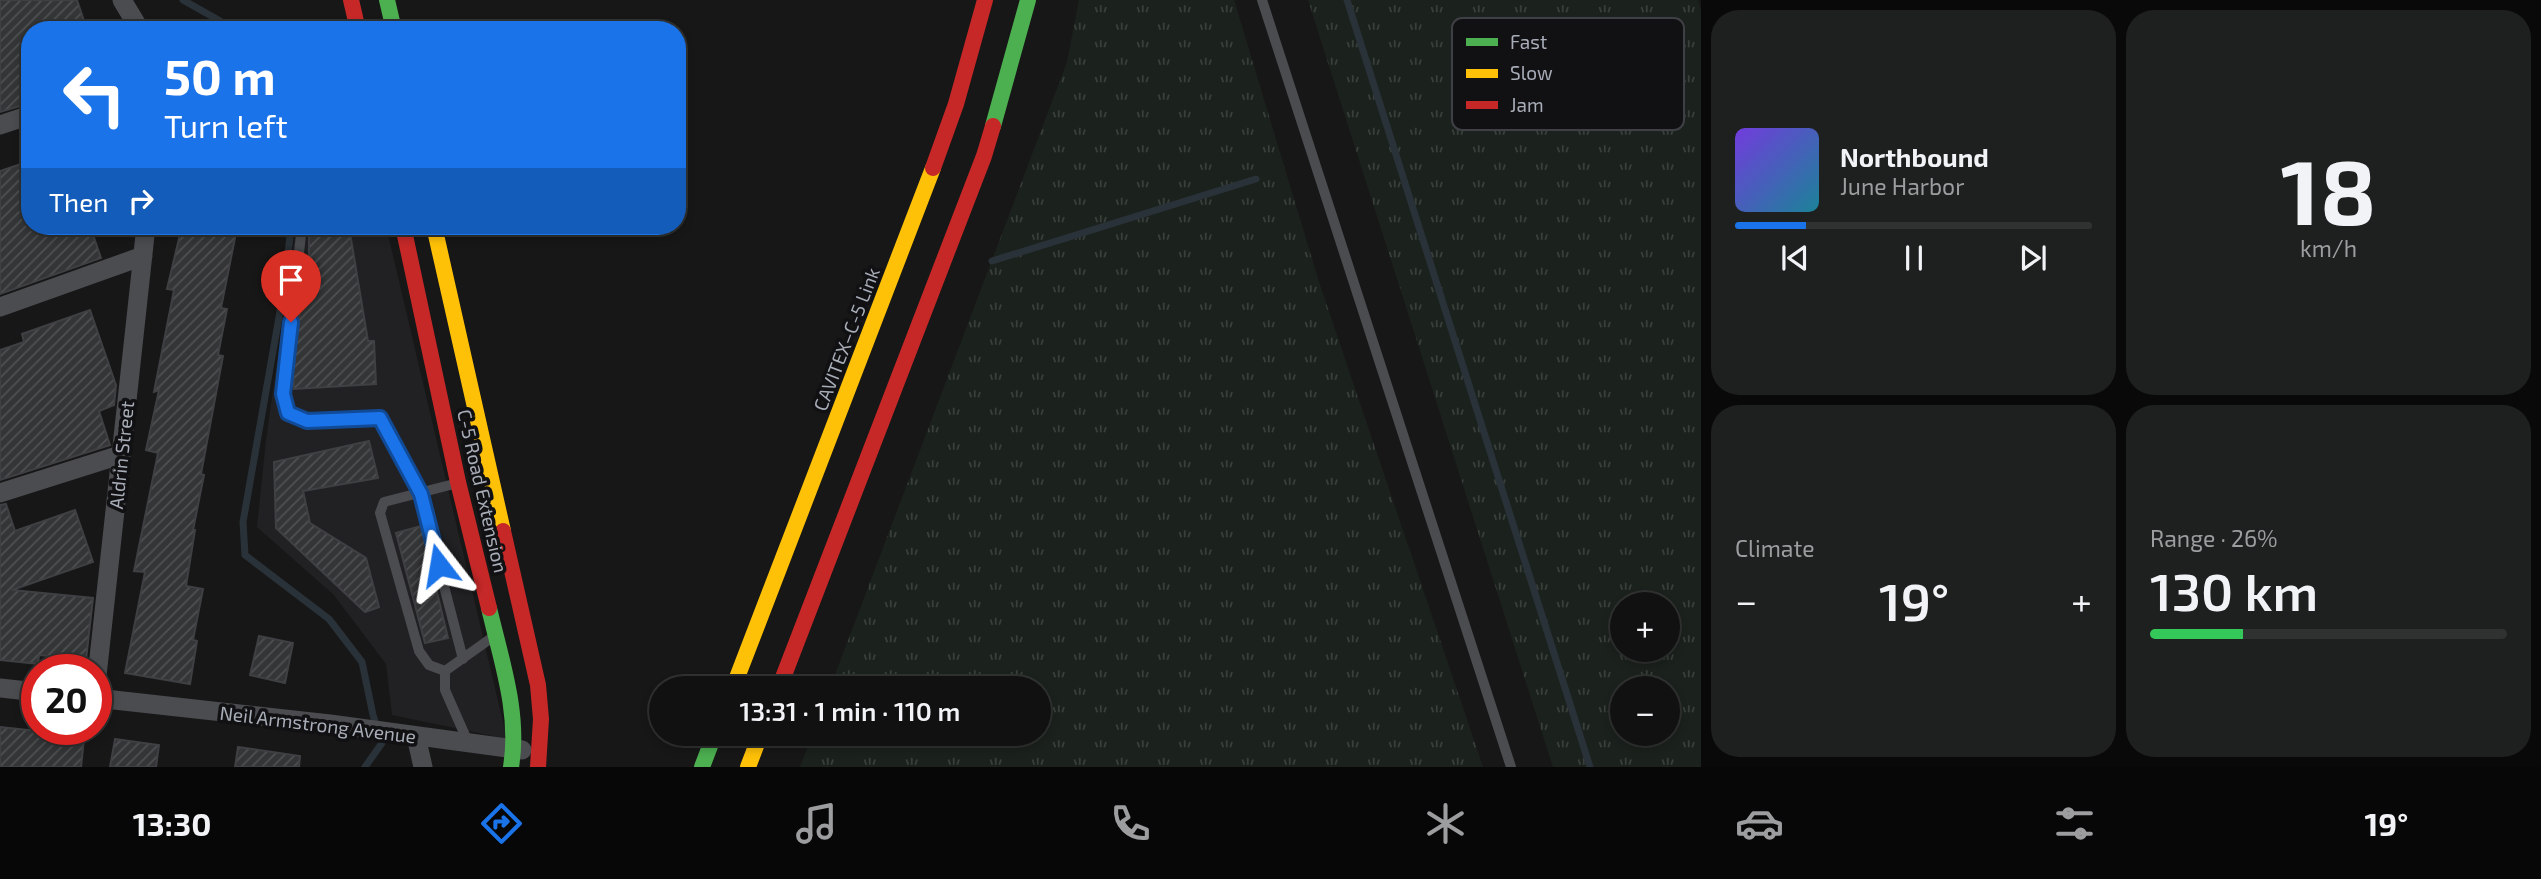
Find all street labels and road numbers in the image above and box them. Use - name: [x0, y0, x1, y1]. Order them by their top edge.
- street label: CAVITEX–C-5 Link: [808, 264, 884, 414]
- street label: Aldrin Street: [104, 400, 138, 510]
- street label: C-5 Road Extension: [453, 407, 513, 575]
- street label: Neil Armstrong Avenue: [219, 701, 417, 747]

